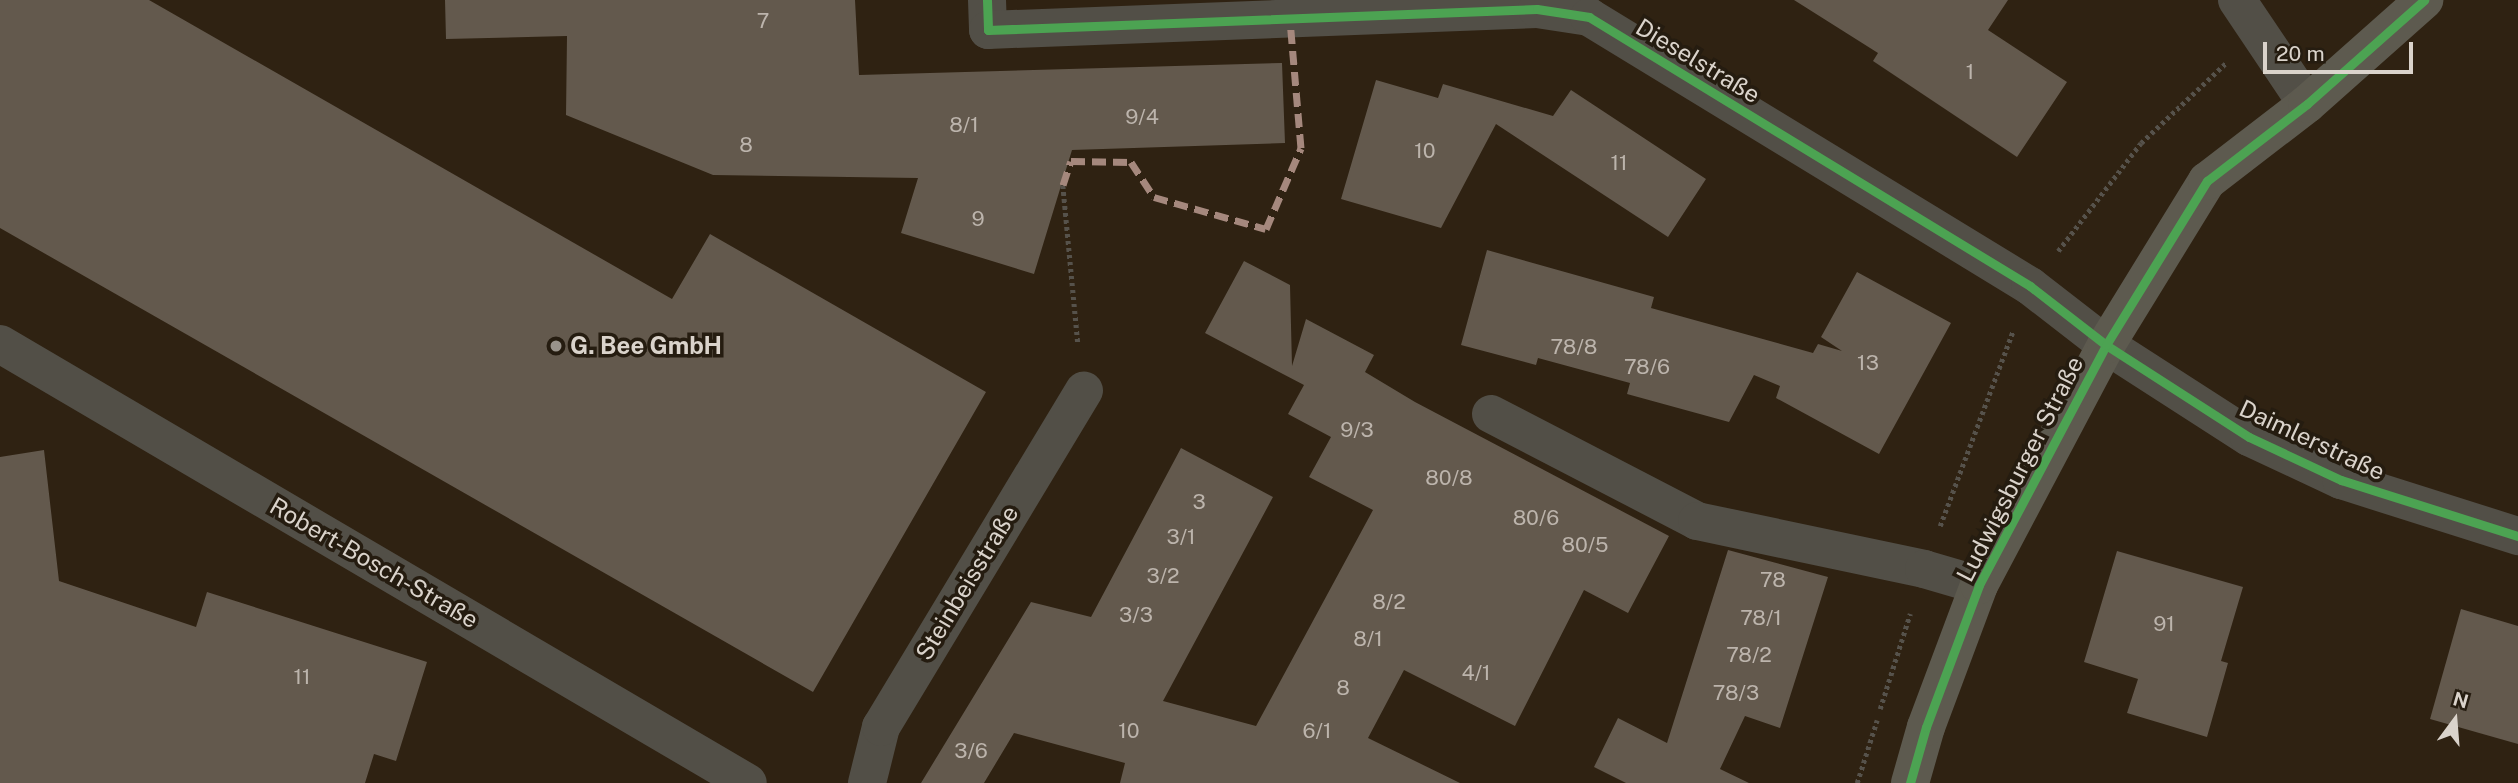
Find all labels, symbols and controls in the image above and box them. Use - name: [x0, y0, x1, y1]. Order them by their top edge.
- house number: 7: [757, 8, 769, 34]
- street label: Dieselstraße: [1631, 13, 1765, 109]
- scale bar: [2266, 28, 2416, 72]
- text: 20 m: [2276, 41, 2325, 66]
- house number: 1: [1966, 59, 1974, 85]
- house number: 9/4: [1125, 104, 1159, 130]
- house number: 8/1: [949, 112, 979, 138]
- house number: 8: [739, 132, 753, 158]
- house number: 10: [1414, 138, 1436, 164]
- house number: 11: [1610, 150, 1628, 176]
- house number: 9: [971, 206, 985, 232]
- place label: G. Bee GmbH: [570, 332, 722, 360]
- house number: 78/8: [1551, 334, 1597, 360]
- marker: G. Bee GmbH: [548, 338, 564, 354]
- house number: 13: [1857, 350, 1879, 376]
- street label: Ludwigsburger Straße: [1951, 352, 2089, 586]
- house number: 78/6: [1624, 354, 1670, 380]
- street label: Daimlerstraße: [2235, 394, 2389, 486]
- house number: 9/3: [1340, 417, 1374, 443]
- house number: 80/8: [1425, 465, 1473, 491]
- house number: 3: [1192, 489, 1206, 515]
- street label: Robert-Bosch-Straße: [265, 491, 483, 635]
- street label: Steinbeisstraße: [910, 500, 1024, 666]
- house number: 80/6: [1513, 505, 1559, 531]
- house number: 3/1: [1166, 524, 1196, 550]
- house number: 80/5: [1561, 532, 1609, 558]
- house number: 3/2: [1146, 563, 1180, 589]
- house number: 78: [1760, 567, 1786, 593]
- house number: 8/2: [1372, 589, 1406, 615]
- house number: 3/3: [1119, 602, 1153, 628]
- house number: 78/1: [1740, 605, 1782, 631]
- house number: 91: [2153, 611, 2175, 637]
- house number: 8/1: [1353, 626, 1383, 652]
- house number: 78/2: [1726, 642, 1772, 668]
- house number: 4/1: [1461, 660, 1491, 686]
- house number: 11: [293, 664, 311, 690]
- house number: 8: [1336, 675, 1350, 701]
- house number: 78/3: [1713, 680, 1759, 706]
- north arrow: [2420, 685, 2490, 755]
- text: N: [2451, 687, 2471, 712]
- house number: 10: [1118, 718, 1140, 744]
- house number: 6/1: [1303, 718, 1331, 744]
- house number: 3/6: [954, 738, 988, 764]

